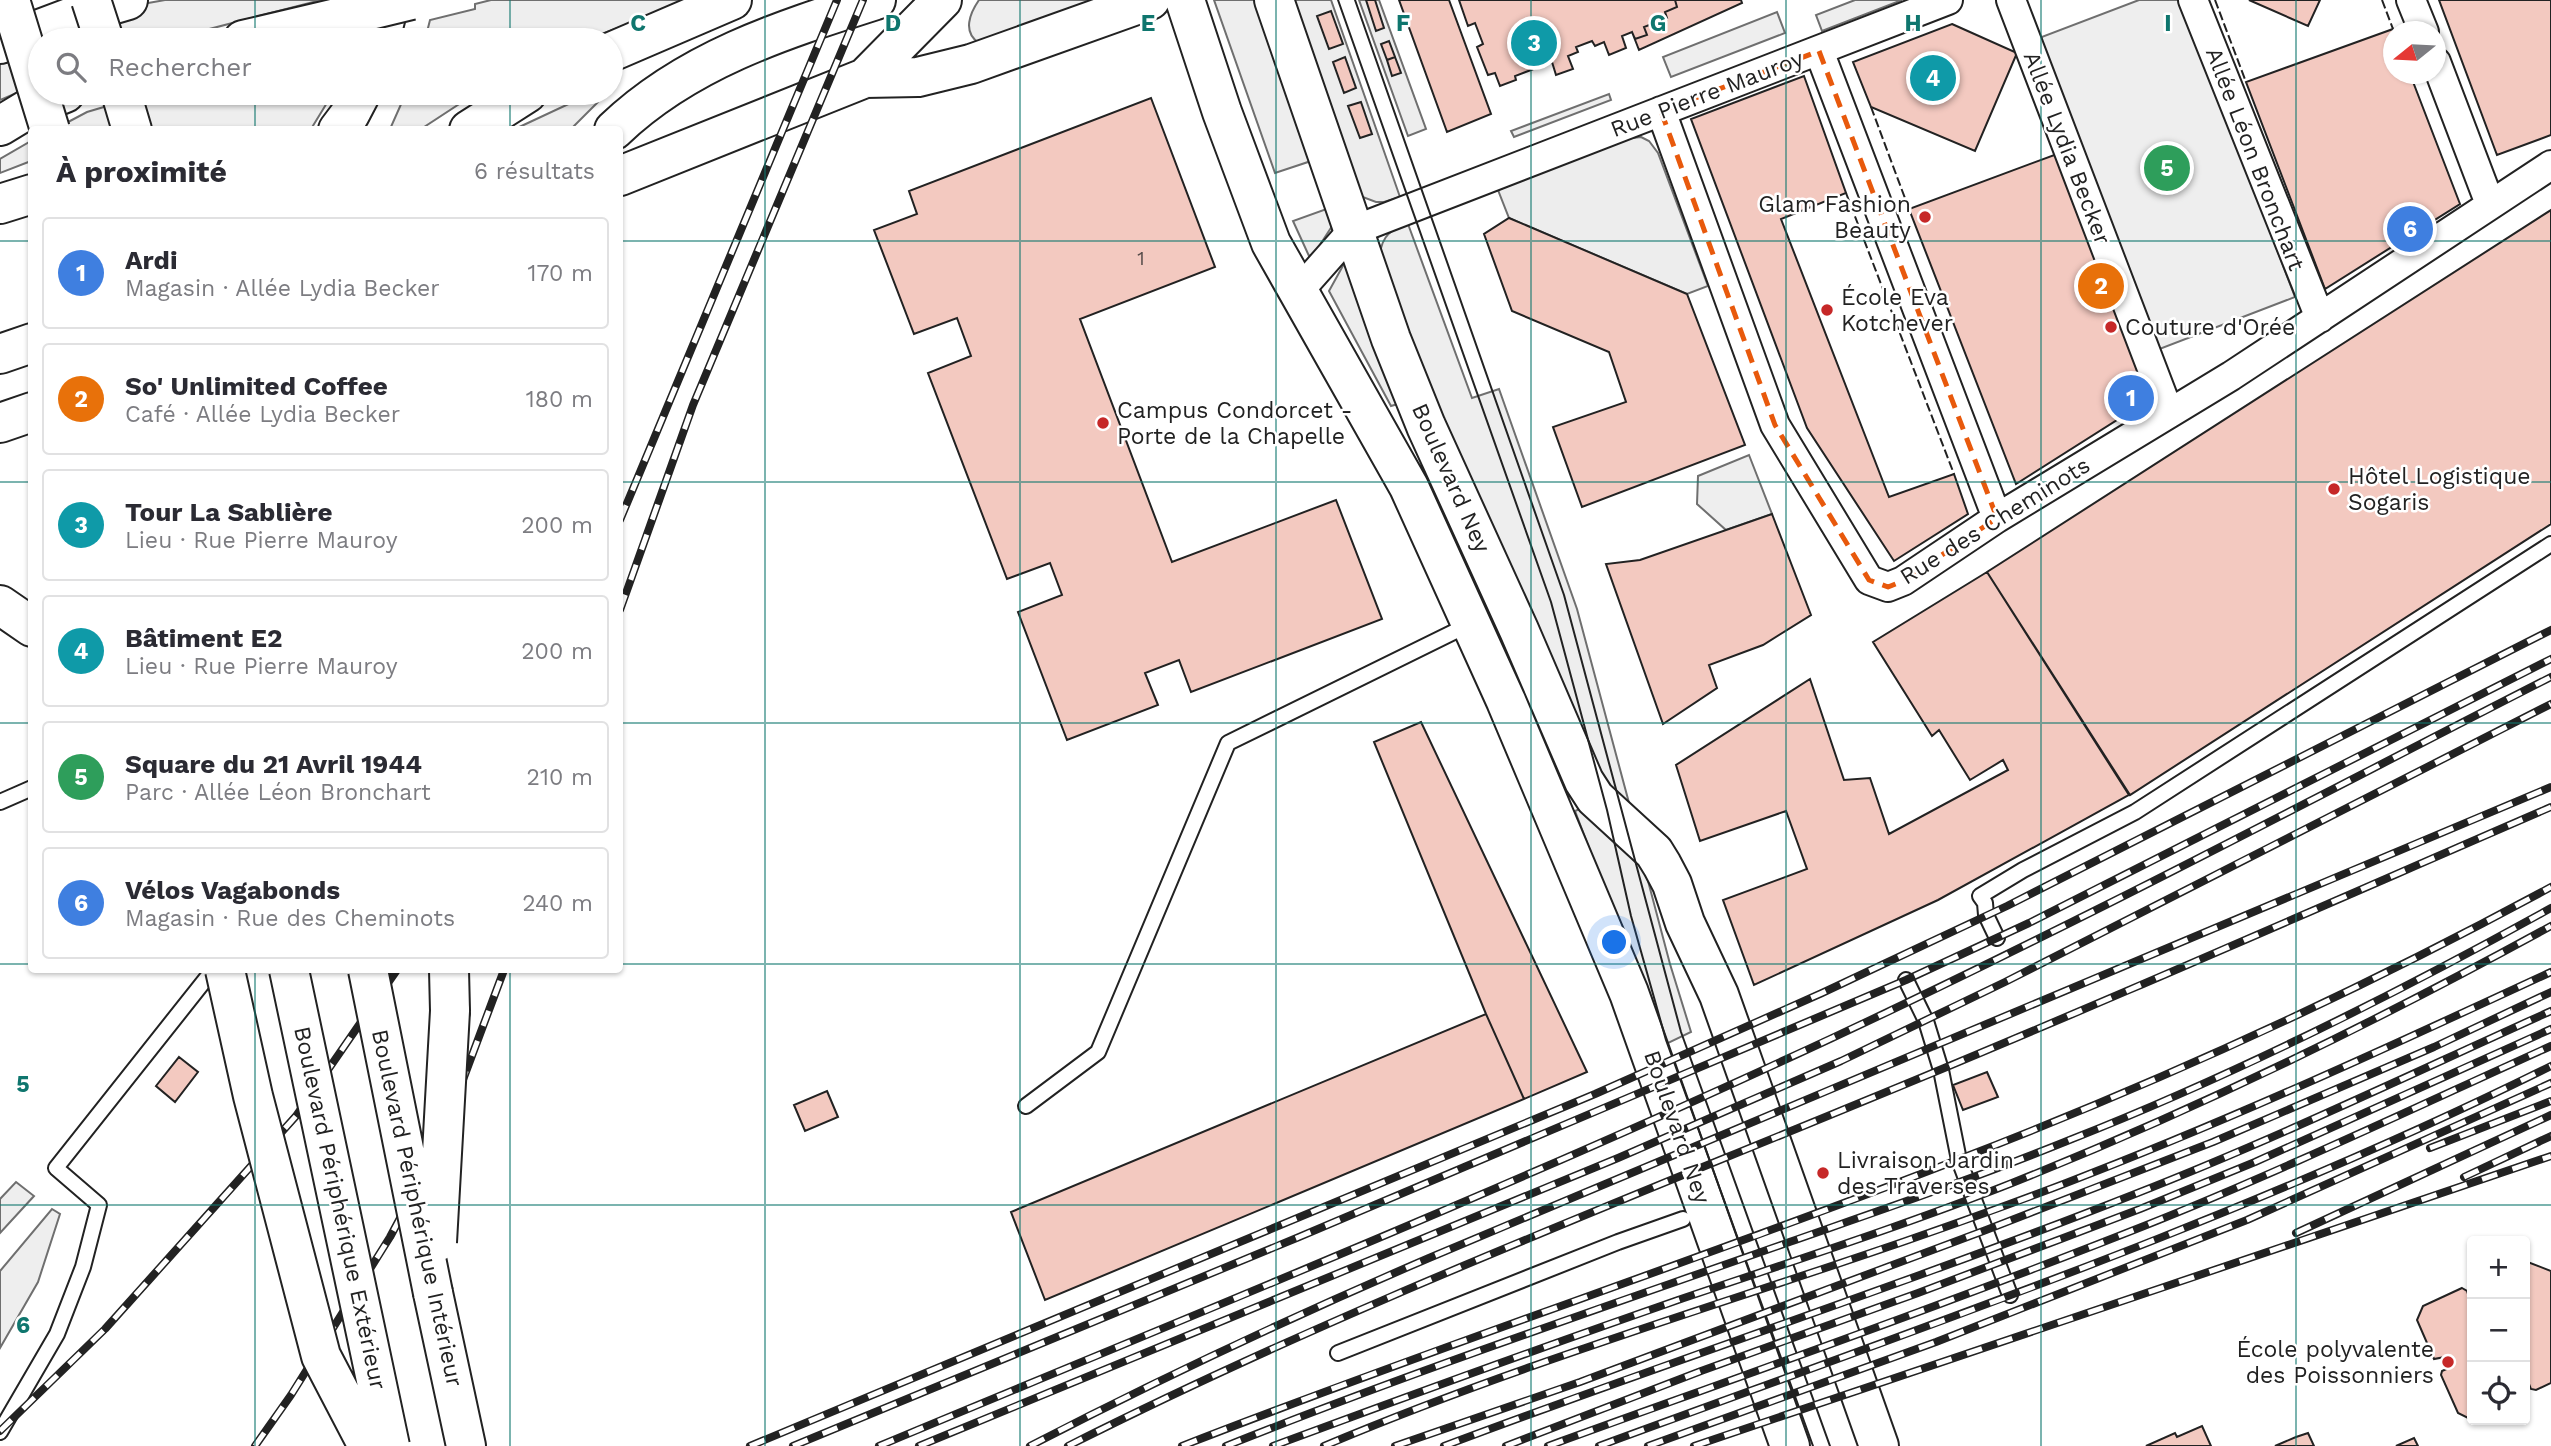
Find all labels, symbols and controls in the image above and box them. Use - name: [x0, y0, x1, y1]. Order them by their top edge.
- text: C: [630, 10, 646, 37]
- text: D: [885, 10, 901, 37]
- text: E: [1141, 10, 1155, 37]
- text: F: [1396, 10, 1410, 37]
- text: G: [1650, 10, 1666, 37]
- text: H: [1904, 10, 1922, 37]
- text: I: [2164, 10, 2172, 37]
- pin: 3: [1511, 17, 1557, 69]
- north arrow: [2383, 21, 2446, 84]
- search box: [28, 28, 623, 105]
- street label: Allée Léon Bronchart: [2200, 44, 2310, 275]
- street label: Rue Pierre Mauroy: [1607, 45, 1807, 143]
- icon: search: [52, 48, 90, 86]
- street label: Allée Lydia Becker: [2018, 48, 2116, 248]
- text: Rechercher: [108, 52, 252, 82]
- pin: 4: [1910, 52, 1956, 104]
- pin: 5: [2144, 142, 2190, 194]
- text: À proximité: [56, 154, 227, 189]
- text: 6 résultats: [474, 158, 595, 185]
- place label: Glam Fashion Beauty: [1758, 191, 1911, 244]
- pin: 6: [2387, 203, 2433, 255]
- marker: Glam Fashion Beauty: [1917, 209, 1933, 225]
- text: Ardi: [125, 245, 177, 275]
- house number: 1: [1137, 247, 1145, 270]
- text: 1: [76, 260, 86, 287]
- text: 170 m: [528, 260, 593, 287]
- pin: 2: [2078, 260, 2124, 312]
- text: Magasin · Allée Lydia Becker: [125, 275, 440, 302]
- place label: École Eva Kotchever: [1841, 284, 1953, 337]
- marker: École Eva Kotchever: [1819, 302, 1835, 318]
- place label: Couture d'Orée: [2125, 314, 2295, 341]
- marker: Couture d'Orée: [2103, 319, 2119, 335]
- text: So' Unlimited Coffee: [125, 371, 388, 401]
- pin: 1: [2108, 372, 2154, 424]
- text: 2: [74, 386, 88, 413]
- text: 180 m: [526, 386, 593, 413]
- place label: Campus Condorcet - Porte de la Chapelle: [1117, 397, 1352, 450]
- street label: Boulevard Ney: [1406, 399, 1496, 557]
- text: Café · Allée Lydia Becker: [125, 401, 400, 428]
- marker: Campus Condorcet - Porte de la Chapelle: [1095, 415, 1111, 431]
- street label: Rue des Cheminots: [1895, 452, 2095, 590]
- place label: Hôtel Logistique Sogaris: [2348, 463, 2531, 516]
- marker: Hôtel Logistique Sogaris: [2326, 481, 2342, 497]
- text: Tour La Sablière: [125, 497, 333, 527]
- text: 3: [74, 512, 88, 539]
- text: 200 m: [521, 512, 593, 539]
- text: Lieu · Rue Pierre Mauroy: [125, 527, 398, 554]
- text: Bâtiment E2: [125, 623, 283, 653]
- text: 4: [74, 638, 88, 665]
- text: 200 m: [521, 638, 593, 665]
- text: Lieu · Rue Pierre Mauroy: [125, 653, 398, 680]
- text: Square du 21 Avril 1944: [125, 749, 422, 779]
- text: 5: [74, 764, 88, 791]
- text: 210 m: [527, 764, 593, 791]
- text: Parc · Allée Léon Bronchart: [125, 779, 431, 806]
- text: Vélos Vagabonds: [125, 875, 340, 905]
- text: 6: [74, 890, 88, 917]
- text: 240 m: [522, 890, 593, 917]
- text: Magasin · Rue des Cheminots: [125, 905, 455, 932]
- your location: [1597, 925, 1631, 959]
- street label: Boulevard Périphérique Extérieur: [288, 1024, 392, 1392]
- street label: Boulevard Périphérique Intérieur: [366, 1027, 468, 1389]
- street label: Boulevard Ney: [1638, 1047, 1716, 1207]
- text: 5: [16, 1071, 30, 1098]
- place label: Livraison Jardin des Traverses: [1837, 1147, 2014, 1200]
- marker: Livraison Jardin des Traverses: [1815, 1165, 1831, 1181]
- map controls: [2467, 1236, 2530, 1425]
- button: +: [2467, 1236, 2530, 1299]
- button: −: [2467, 1299, 2530, 1362]
- text: 6: [16, 1312, 30, 1339]
- place label: École polyvalente des Poissonniers: [2236, 1336, 2434, 1389]
- marker: École polyvalente des Poissonniers: [2440, 1354, 2456, 1370]
- button: locate: [2467, 1362, 2530, 1425]

